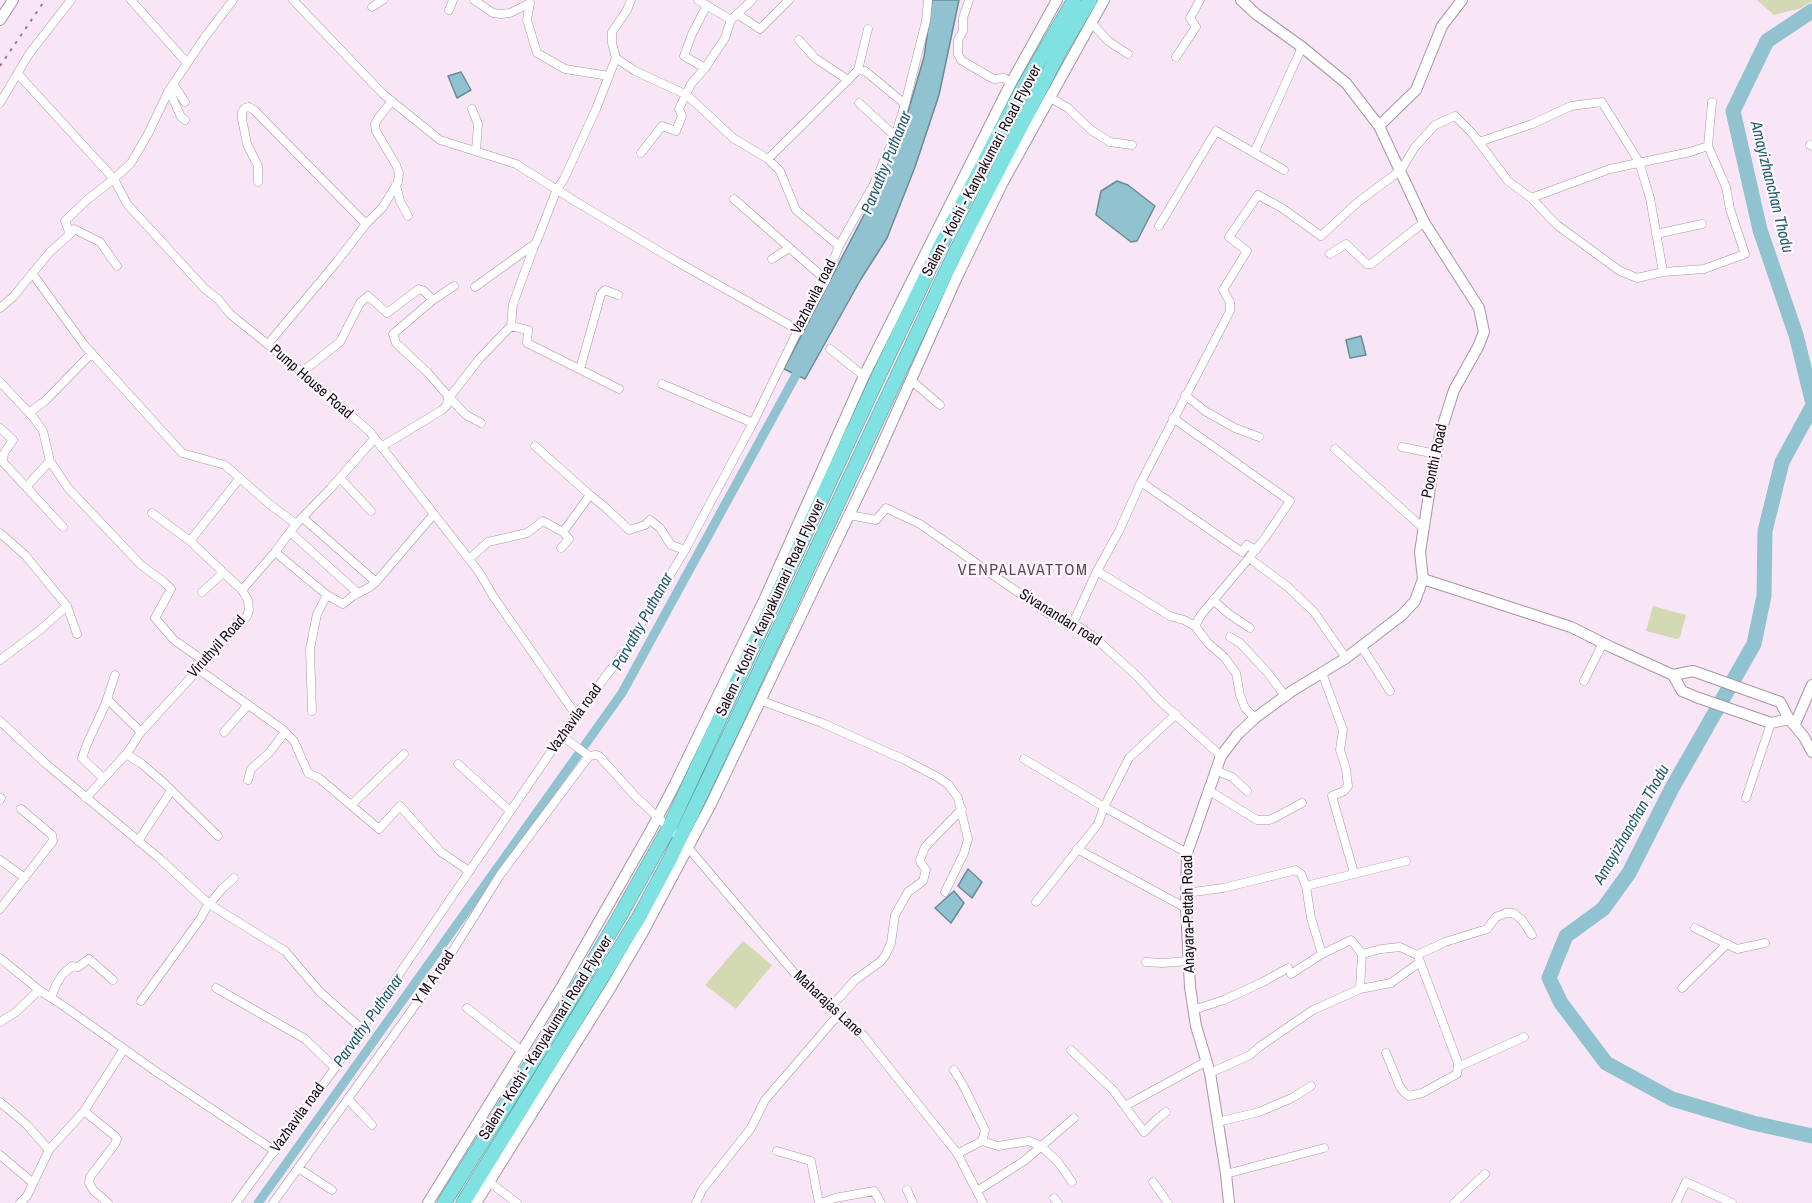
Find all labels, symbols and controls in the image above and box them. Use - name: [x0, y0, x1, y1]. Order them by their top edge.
- street label: Salem - Kochi - Kanyakumari Road Flyover: [918, 62, 1046, 280]
- water label: Parvathy Puthanar: [858, 109, 916, 217]
- water label: Amayizhanchan Thodu: [1745, 119, 1797, 255]
- street label: Vazhavila road: [788, 257, 840, 337]
- street label: Pump House Road: [266, 341, 356, 423]
- street label: Poonthi Road: [1418, 422, 1452, 500]
- street label: Salem - Kochi - Kanyakumari Road Flyover: [713, 497, 829, 719]
- district label: VENPALAVATTOM: [958, 561, 1088, 581]
- water label: Parvathy Puthanar: [608, 570, 678, 674]
- street label: Sivanandan road: [1016, 586, 1104, 650]
- street label: Viruthyil Road: [184, 612, 250, 682]
- street label: Vazhavila road: [544, 681, 606, 757]
- water label: Amayizhanchan Thodu: [1590, 762, 1674, 888]
- street label: Anayara-Pettah Road: [1179, 855, 1199, 973]
- street label: Salem - Kochi - Kanyakumari Road Flyover: [476, 933, 616, 1143]
- street label: Y M A road: [409, 947, 459, 1009]
- street label: Maharajas Lane: [790, 967, 866, 1041]
- water label: Parvathy Puthanar: [330, 971, 408, 1071]
- street label: Vazhavila road: [267, 1080, 329, 1156]

